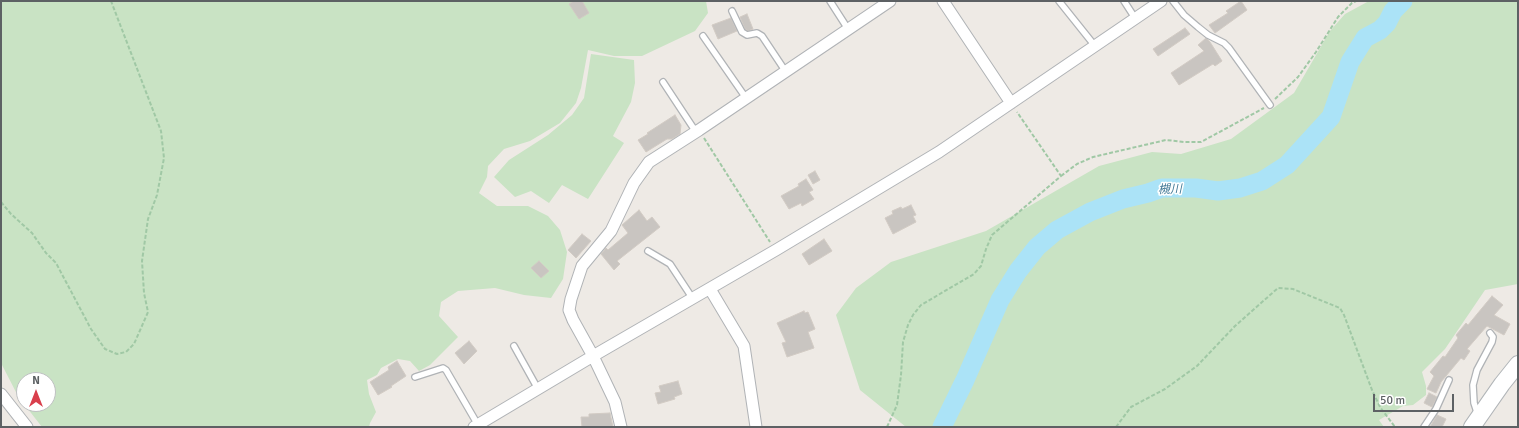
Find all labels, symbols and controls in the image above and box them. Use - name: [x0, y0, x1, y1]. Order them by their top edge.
- water label: 槻川: [1158, 182, 1182, 198]
- north arrow: [16, 372, 56, 412]
- text: N: [32, 374, 40, 387]
- scale bar: [1375, 386, 1456, 412]
- text: 50 m: [1380, 393, 1405, 408]

